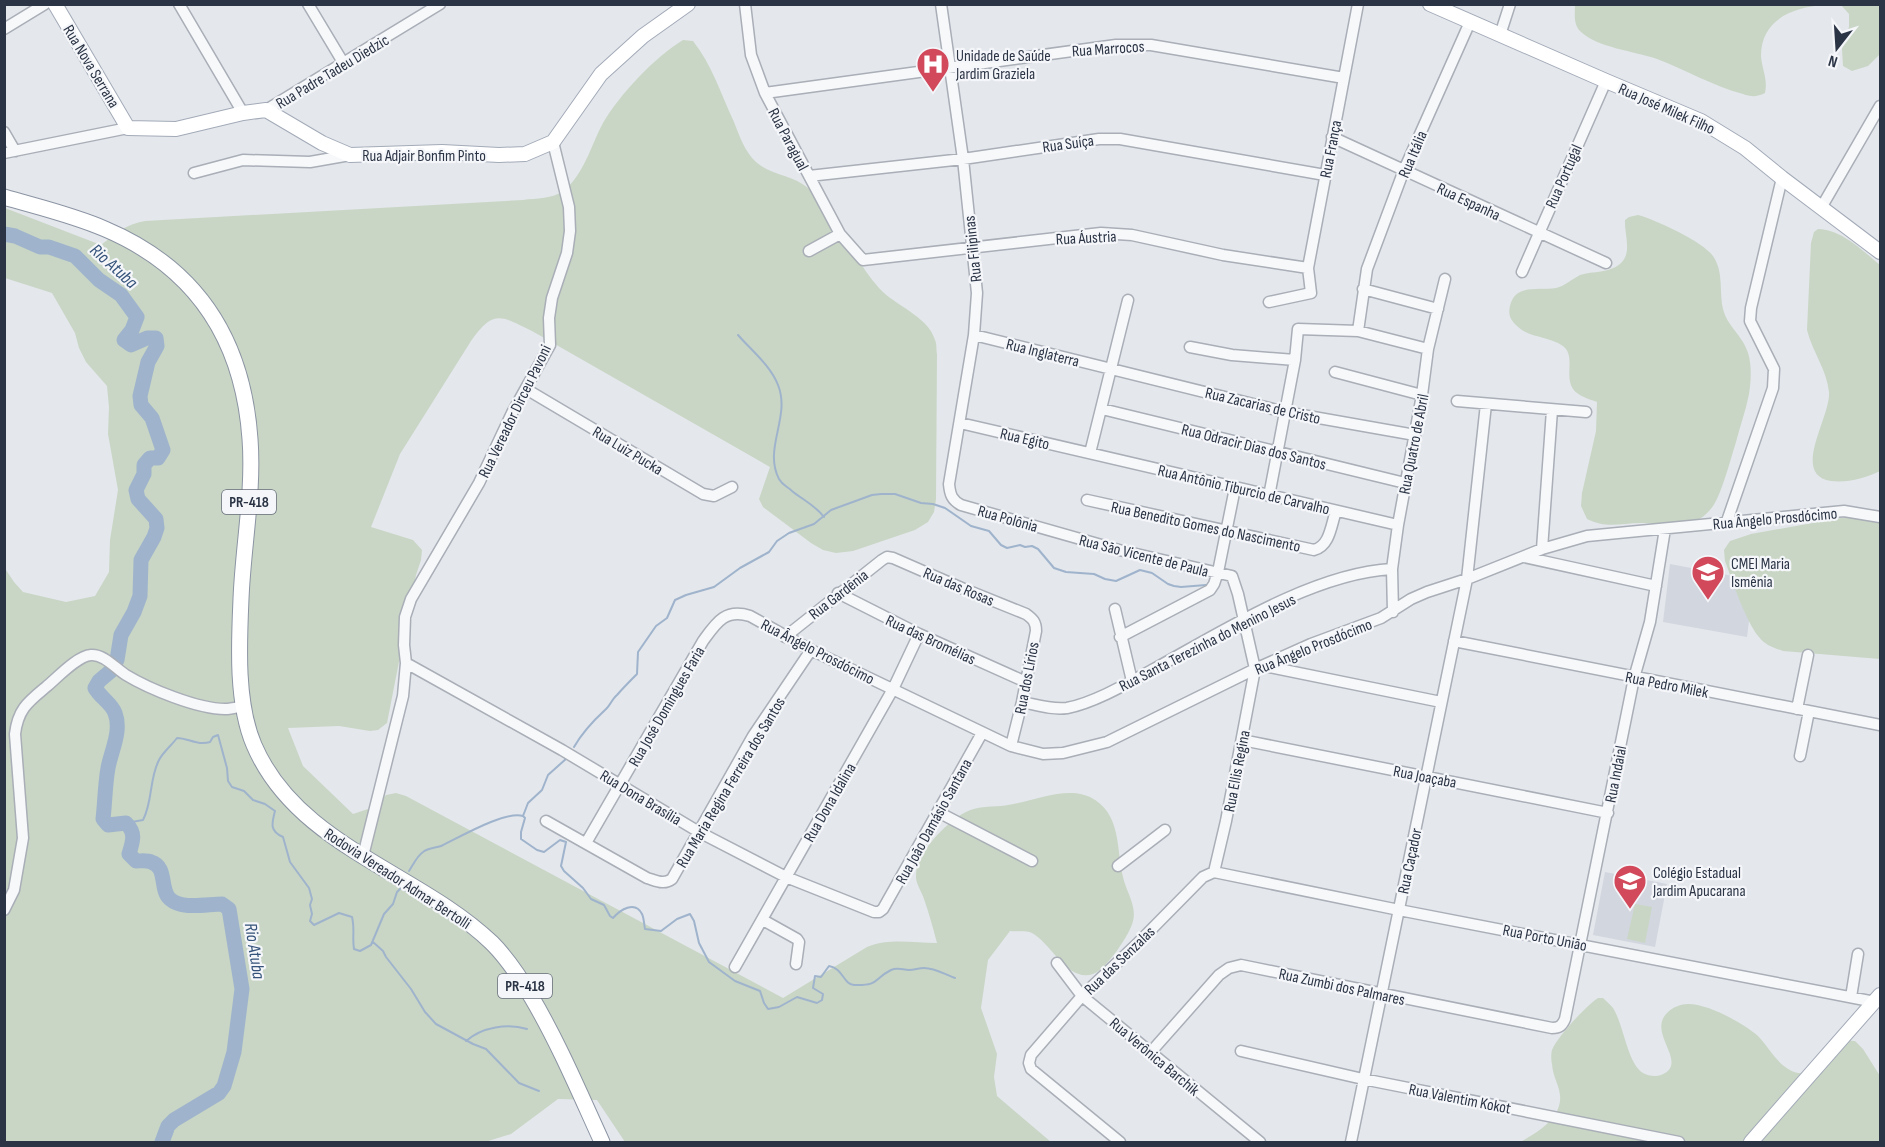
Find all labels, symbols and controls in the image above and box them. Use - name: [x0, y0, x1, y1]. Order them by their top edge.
- north arrow: [1807, 18, 1867, 78]
- street label: Rua Nova Serrana: [58, 22, 123, 112]
- street label: Rua Padre Tadeu Diedzic: [273, 31, 393, 114]
- street label: Rua Marrocos: [1071, 37, 1145, 62]
- hospital icon: Unidade de Saúde Jardim Graziela: [915, 46, 951, 93]
- place label: Unidade de Saúde Jardim Graziela: [955, 47, 1051, 84]
- text: N: [1826, 51, 1840, 71]
- street label: Rua José Milek Filho: [1615, 80, 1718, 139]
- street label: Rua Paragual: [763, 105, 812, 174]
- street label: Rua França: [1317, 119, 1346, 180]
- street label: Rua Itália: [1395, 128, 1432, 181]
- street label: Rua Suíça: [1041, 131, 1095, 157]
- street label: Rua Portugal: [1542, 142, 1587, 211]
- street label: Rua Adjair Bonfim Pinto: [362, 147, 486, 166]
- street label: Rua Espanha: [1434, 179, 1503, 225]
- street label: Rua Filipinas: [961, 214, 986, 283]
- street label: Rua Áustria: [1055, 227, 1117, 250]
- water label: Rio Atuba: [86, 240, 142, 294]
- street label: Rua Inglaterra: [1004, 335, 1081, 372]
- street label: Rua Vereador Dirceu Pavoni: [475, 342, 556, 481]
- street label: Rua Zacarias de Cristo: [1203, 384, 1322, 429]
- street label: Rua Quatro de Abril: [1395, 392, 1434, 496]
- street label: Rua Odracir Dias dos Santos: [1179, 420, 1328, 475]
- street label: Rua Luiz Pucka: [589, 423, 666, 480]
- street label: Rua Egito: [998, 425, 1051, 454]
- street label: Rua Antônio Tiburcio de Carvalho: [1156, 461, 1331, 519]
- road number: PR-418: [222, 490, 276, 514]
- street label: Rua Benedito Gomes do Nascimento: [1109, 498, 1302, 557]
- street label: Rua Polônia: [975, 502, 1040, 537]
- street label: Rua Ângelo Prosdócimo: [1712, 505, 1838, 534]
- street label: Rua São Vicente de Paula: [1077, 531, 1210, 582]
- school or university icon: CMEI Maria Ismênia: [1690, 554, 1726, 601]
- place label: CMEI Maria Ismênia: [1731, 555, 1790, 592]
- street label: Rua das Rosas: [920, 564, 997, 611]
- street label: Rua Gardênia: [805, 566, 872, 624]
- street label: Rua Santa Terezinha do Menino Jesus: [1116, 590, 1299, 696]
- street label: Rua das Bromélias: [882, 611, 979, 670]
- street label: Rua Ângelo Prosdócimo: [1252, 615, 1375, 680]
- street label: Rua Ângelo Prosdócimo: [757, 616, 877, 689]
- street label: Rua dos Lírios: [1011, 640, 1044, 716]
- street label: Rua José Domingues Faria: [625, 643, 709, 770]
- street label: Rua Pedro Milek: [1624, 668, 1710, 703]
- street label: Rua Maria Regina Ferreira dos Santos: [673, 694, 790, 872]
- street label: Rua Ellis Regina: [1220, 729, 1255, 814]
- street label: Rua Indaial: [1602, 744, 1631, 804]
- street label: Rua João Damásio Santana: [892, 756, 977, 888]
- street label: Rua Dona Idalina: [800, 760, 861, 846]
- street label: Rua Joaçaba: [1391, 762, 1458, 793]
- street label: Rua Dona Brasília: [596, 767, 684, 830]
- street label: Rodovia Vereador Admar Bertolli: [320, 825, 474, 934]
- street label: Rua Caçador: [1394, 826, 1427, 896]
- school or university icon: Colégio Estadual Jardim Apucarana: [1612, 863, 1648, 910]
- place label: Colégio Estadual Jardim Apucarana: [1652, 864, 1746, 901]
- street label: Rua Porto União: [1501, 921, 1588, 956]
- water label: Rio Atuba: [240, 922, 269, 981]
- street label: Rua das Senzalas: [1081, 923, 1159, 999]
- street label: Rua Zumbi dos Palmares: [1277, 965, 1407, 1010]
- road number: PR-418: [498, 974, 552, 998]
- street label: Rua Verônica Barchik: [1105, 1014, 1203, 1100]
- street label: Rua Valentim Kokot: [1407, 1080, 1513, 1119]

